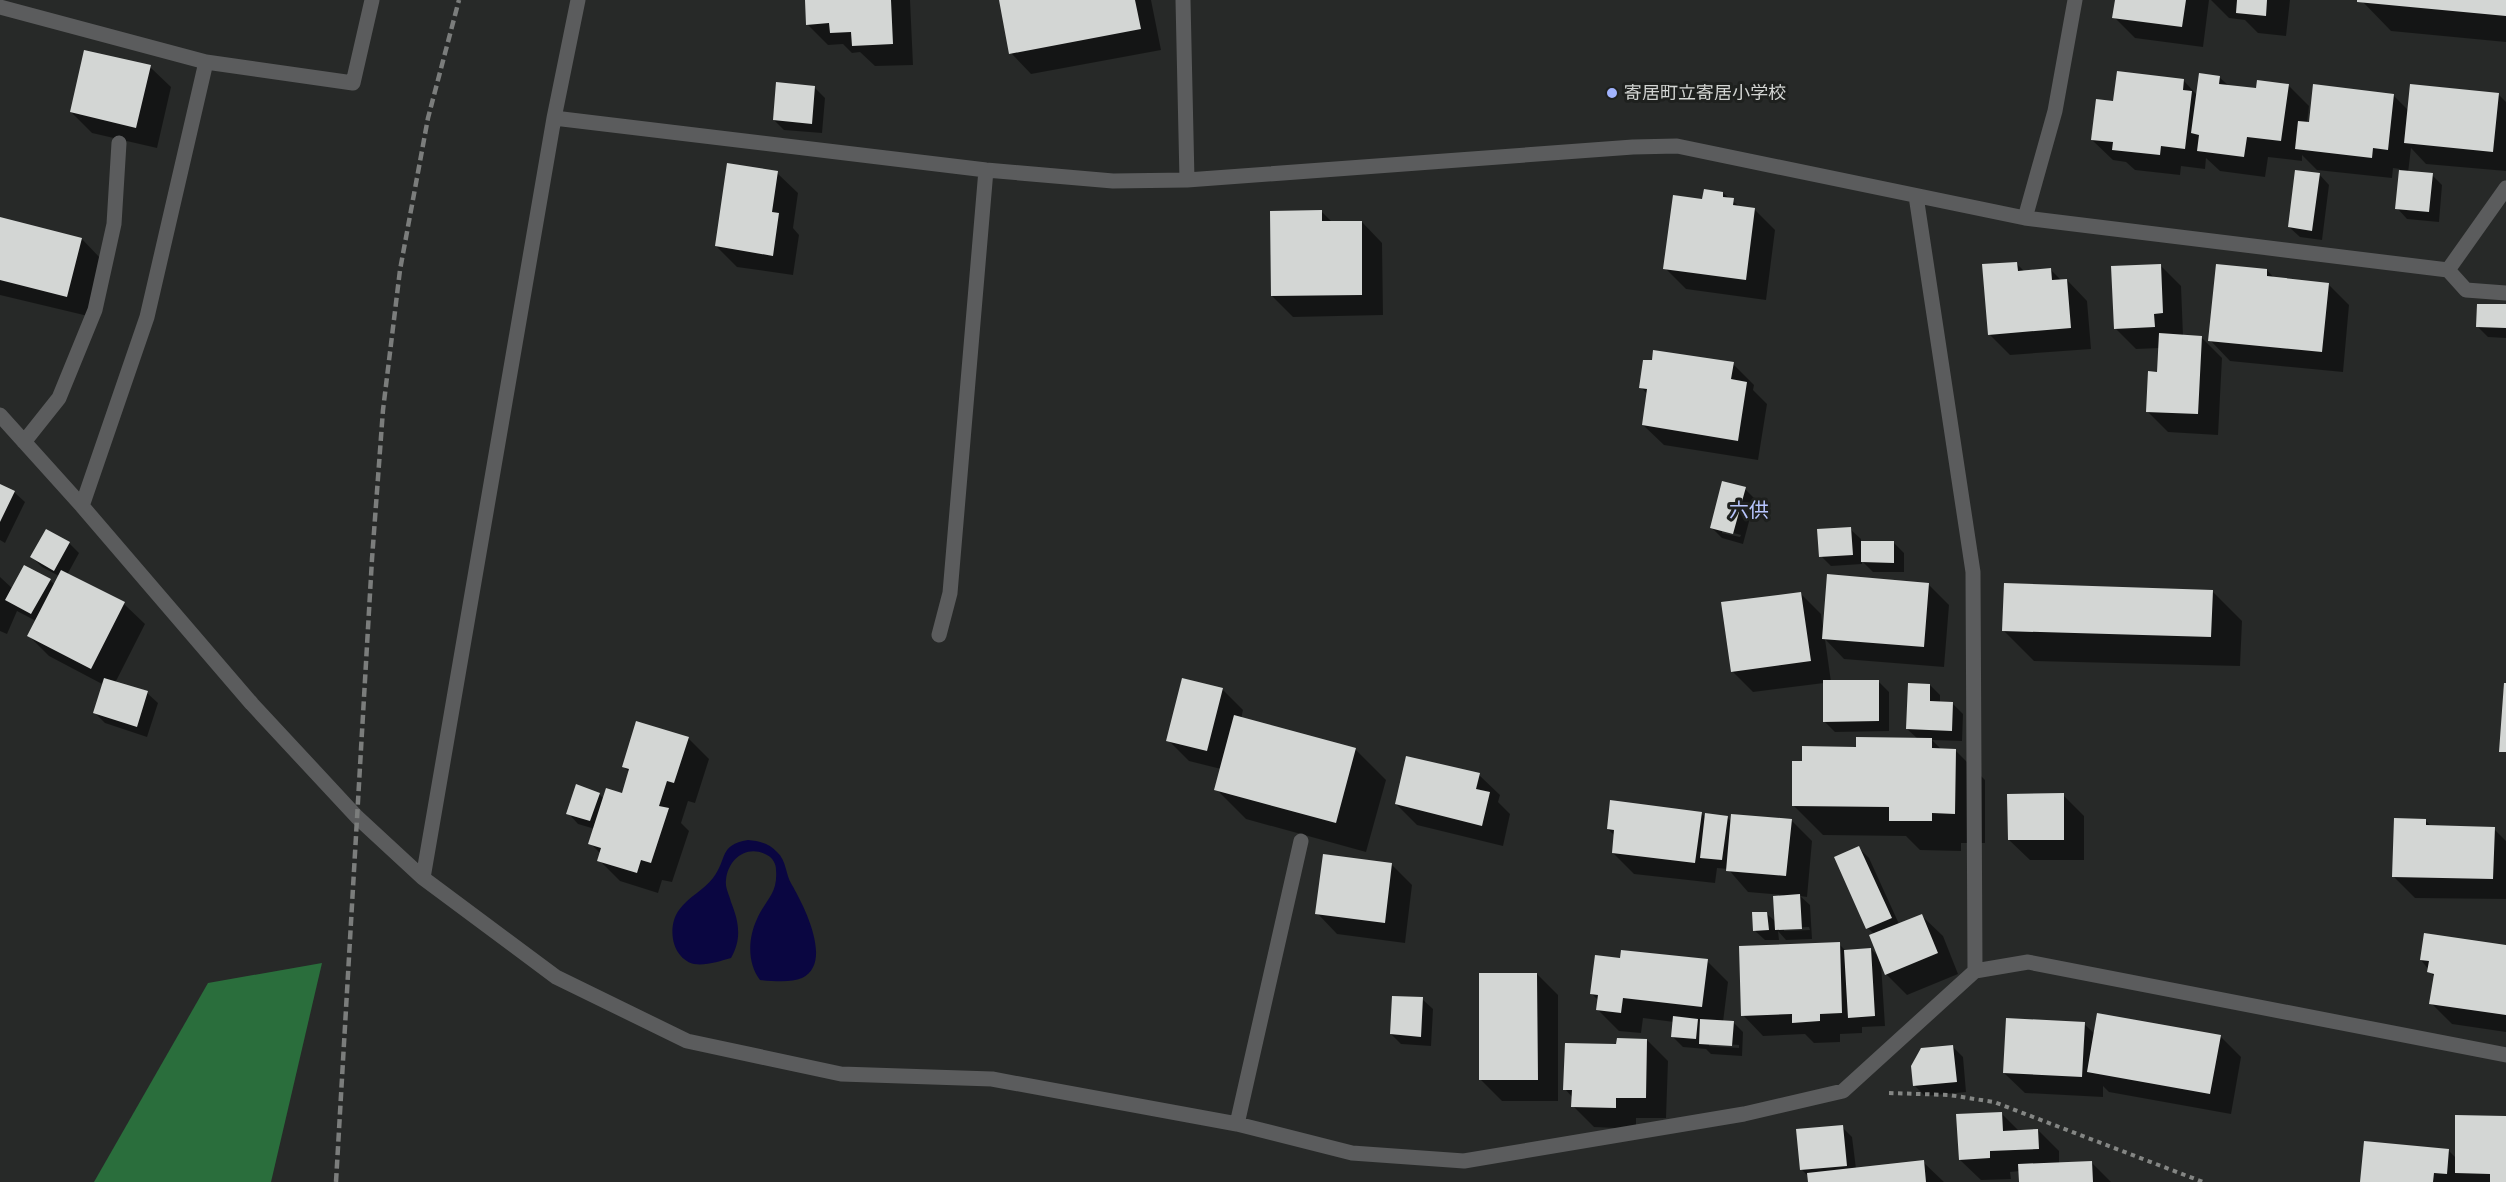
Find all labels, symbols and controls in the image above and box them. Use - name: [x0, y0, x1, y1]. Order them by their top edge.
- place label: 寄居町立寄居小学校: [1624, 81, 1786, 105]
- marker: 寄居町立寄居小学校: [1605, 86, 1619, 100]
- district label: 六供: [1729, 497, 1769, 523]

